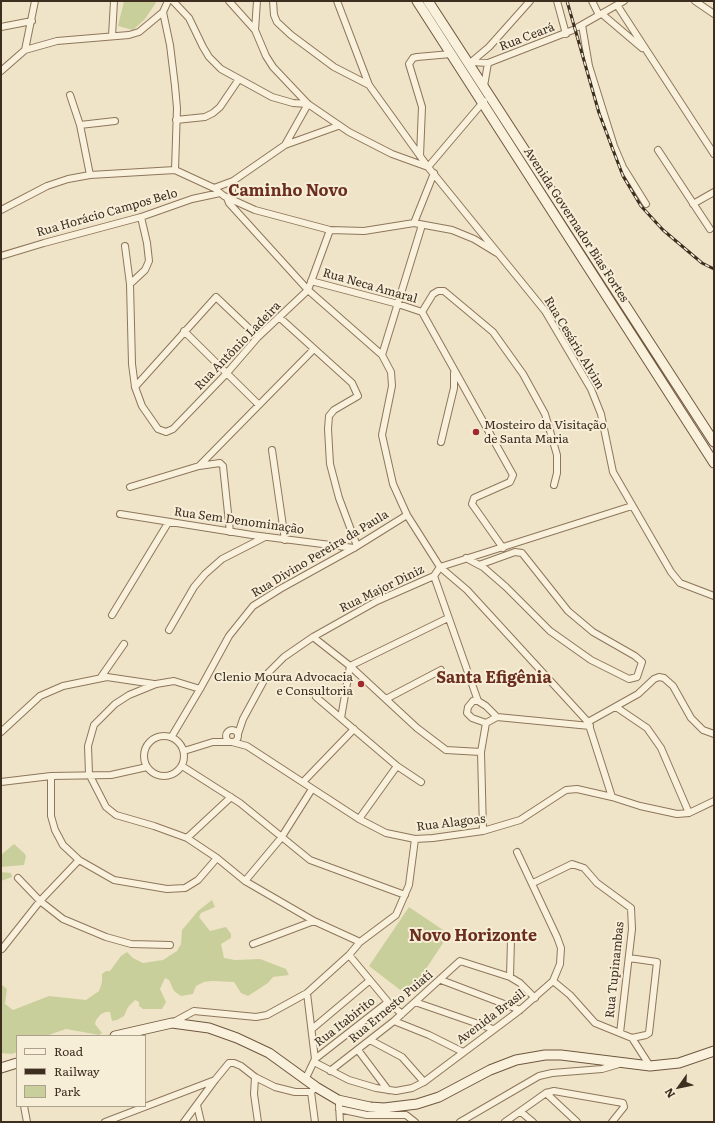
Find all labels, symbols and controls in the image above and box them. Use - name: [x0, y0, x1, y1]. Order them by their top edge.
- street label: Rua Ceará: [497, 20, 557, 54]
- street label: Avenida Governador Bias Fortes: [520, 145, 632, 305]
- district label: Caminho Novo: [228, 181, 348, 201]
- street label: Rua Horácio Campos Belo: [35, 186, 179, 240]
- street label: Rua Neca Amaral: [321, 266, 419, 306]
- street label: Rua Cesário Alvim: [541, 294, 607, 392]
- street label: Rua Antônio Ladeira: [192, 299, 284, 393]
- place label: Mosteiro da Visitação de Santa Maria: [484, 418, 606, 446]
- marker: Mosteiro da Visitação de Santa Maria: [471, 427, 481, 437]
- street label: Rua Sem Denominação: [173, 505, 305, 537]
- street label: Rua Divino Pereira da Paula: [249, 507, 391, 601]
- street label: Rua Major Diniz: [337, 562, 427, 616]
- district label: Santa Efigênia: [436, 668, 552, 688]
- place label: Clenio Moura Advocacia e Consultoria: [214, 670, 353, 698]
- marker: Clenio Moura Advocacia e Consultoria: [356, 679, 366, 689]
- street label: Rua Alagoas: [416, 812, 486, 834]
- street label: Rua Tupinambas: [603, 921, 627, 1019]
- district label: Novo Horizonte: [409, 926, 537, 946]
- street label: Rua Ernesto Puiati: [346, 968, 436, 1046]
- street label: Avenida Brasil: [454, 987, 528, 1047]
- street label: Rua Itabirito: [312, 994, 378, 1050]
- legend: [16, 1035, 146, 1107]
- text: Road: [54, 1042, 83, 1060]
- text: Railway: [54, 1062, 100, 1080]
- north arrow: [659, 1067, 699, 1107]
- text: Park: [54, 1082, 80, 1100]
- text: N: [660, 1085, 678, 1102]

